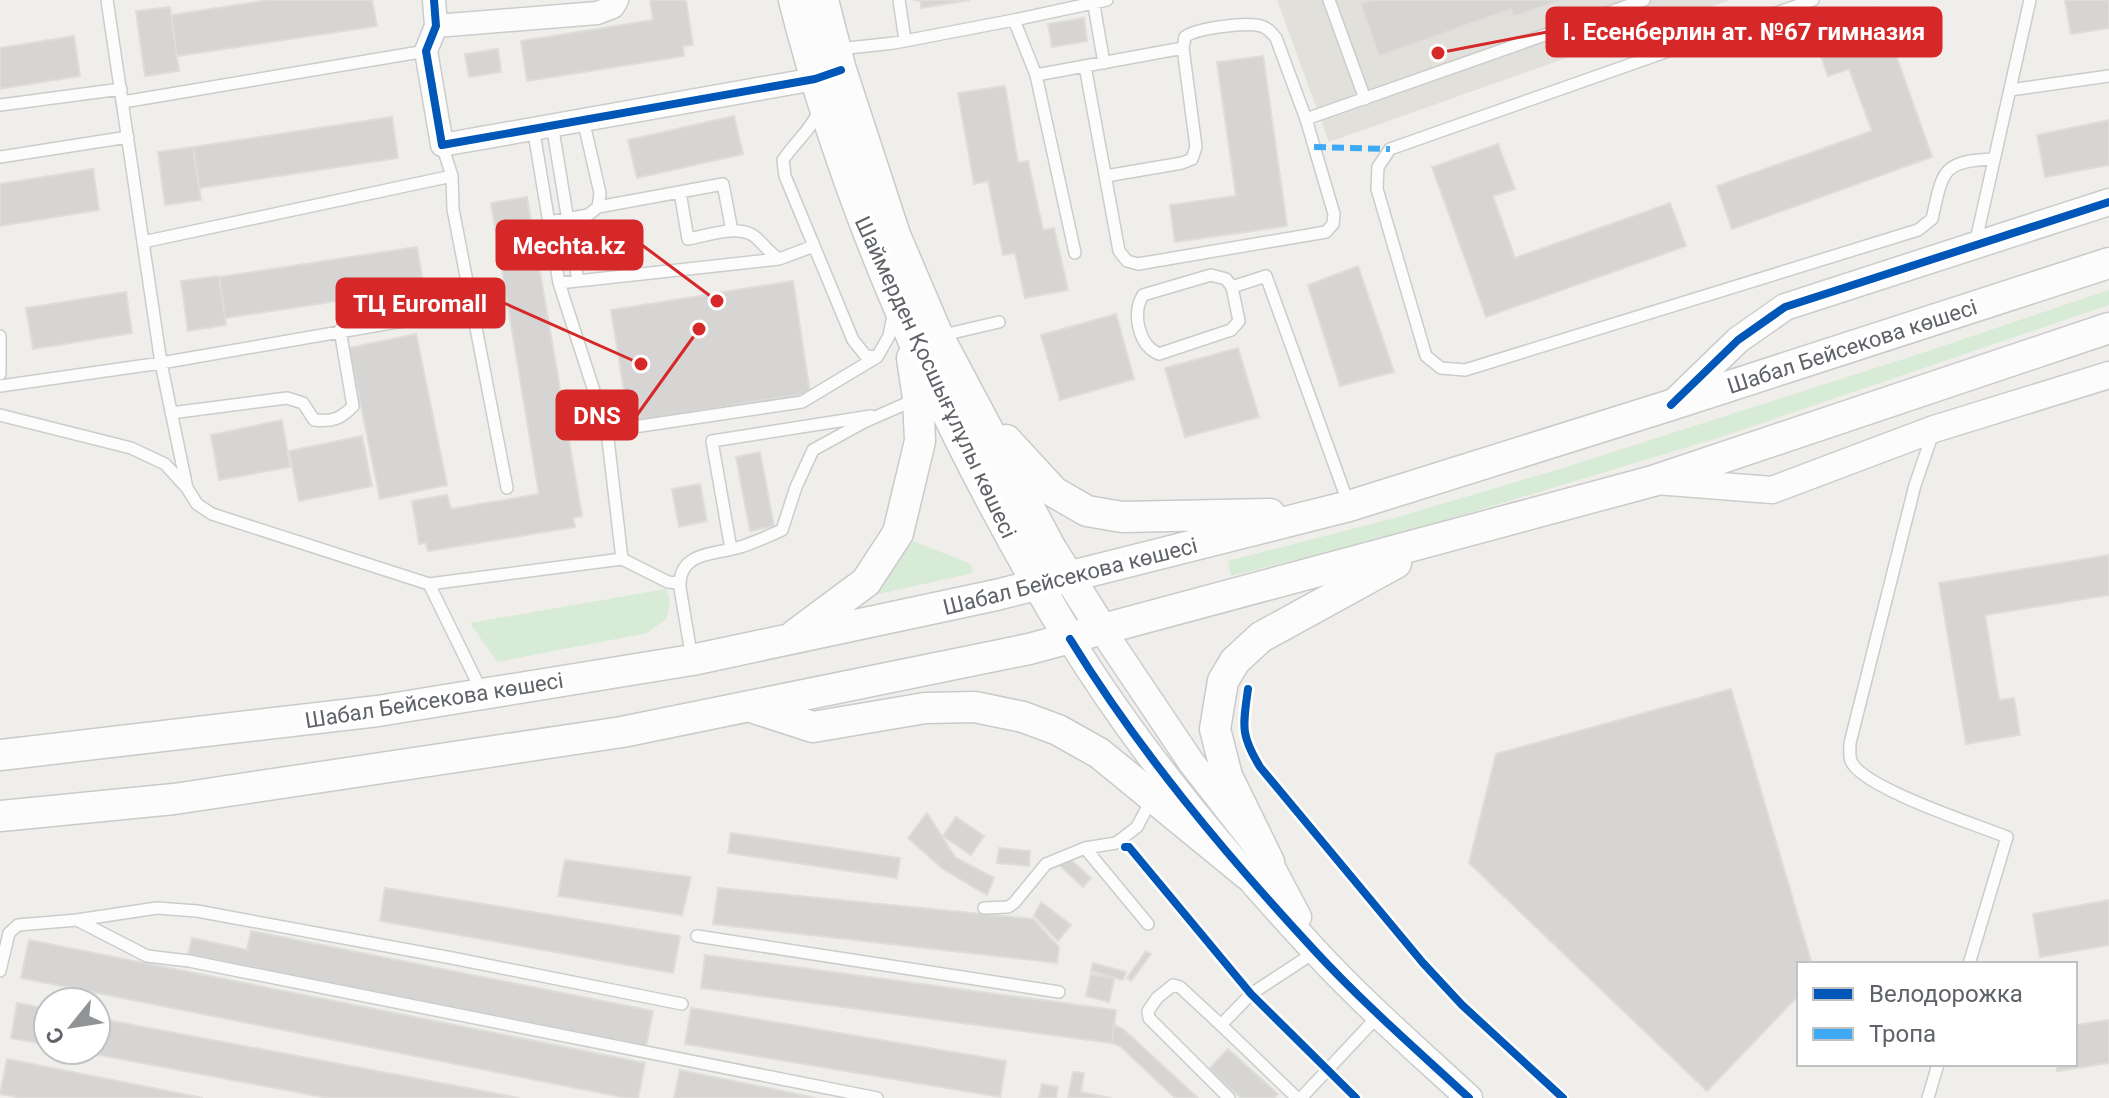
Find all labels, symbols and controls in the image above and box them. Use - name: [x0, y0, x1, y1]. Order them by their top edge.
- callout: І. Есенберлин ат. №67 гимназия: [1547, 8, 1941, 56]
- text: І. Есенберлин ат. №67 гимназия: [1563, 18, 1925, 46]
- street label: Шаймерден Қосшығұлұлы көшесі: [850, 212, 1021, 542]
- callout: Mechta.kz: [497, 221, 642, 269]
- text: Mechta.kz: [513, 232, 625, 260]
- callout: ТЦ Euromall: [337, 279, 504, 327]
- text: ТЦ Euromall: [353, 290, 487, 318]
- street label: Шабал Бейсекова көшесі: [1724, 294, 1980, 399]
- callout: DNS: [557, 391, 637, 439]
- text: DNS: [573, 402, 621, 430]
- street label: Шабал Бейсекова көшесі: [940, 533, 1200, 620]
- street label: Шабал Бейсекова көшесі: [303, 668, 565, 733]
- legend: [1797, 962, 2077, 1066]
- text: Велодорожка: [1869, 980, 2023, 1008]
- north arrow: [32, 986, 112, 1066]
- text: Тропа: [1869, 1020, 1936, 1048]
- text: С: [41, 1023, 70, 1048]

